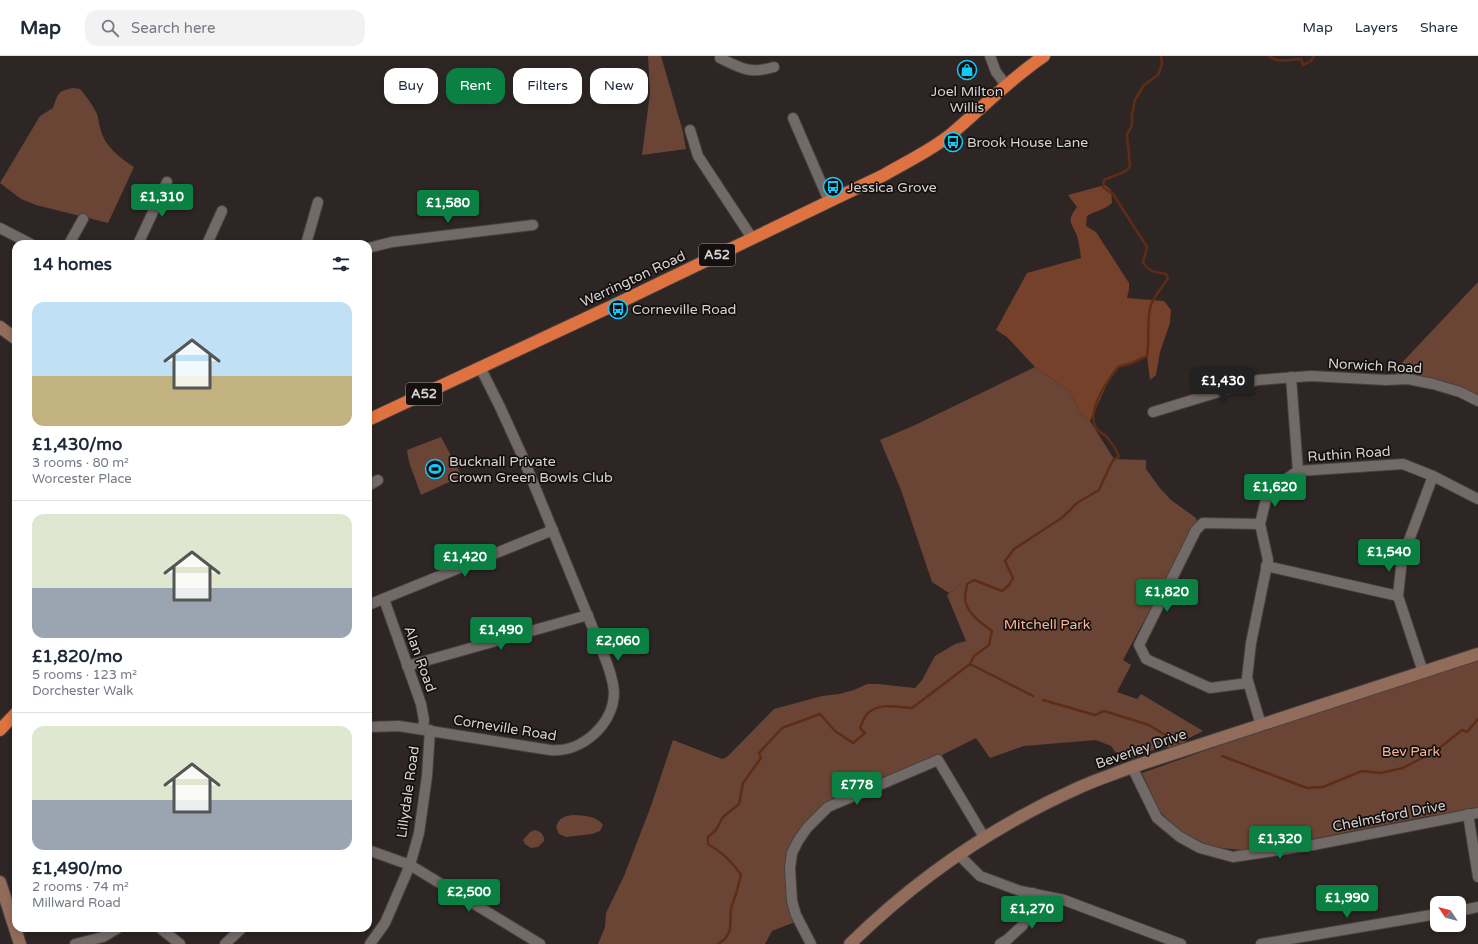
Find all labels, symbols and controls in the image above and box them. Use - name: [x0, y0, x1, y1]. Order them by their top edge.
- search box: [85, 10, 365, 46]
- text: Map: [20, 17, 61, 39]
- icon: search: [99, 17, 121, 39]
- text: Search here: [131, 19, 215, 37]
- text: Map: [1303, 19, 1333, 36]
- text: Layers: [1355, 19, 1398, 36]
- text: Share: [1420, 19, 1458, 36]
- shop icon: Joel Milton Willis: [956, 59, 978, 81]
- chip: Buy: [384, 68, 438, 104]
- chip: Rent: [446, 68, 505, 104]
- chip: Filters: [513, 68, 582, 104]
- chip: New: [590, 68, 648, 104]
- place label: Joel Milton Willis: [931, 83, 1003, 116]
- bus stop icon: Brook House Lane: [942, 131, 964, 153]
- place label: Brook House Lane: [967, 134, 1088, 151]
- bus stop icon: Jessica Grove: [822, 176, 844, 198]
- place label: Jessica Grove: [847, 179, 937, 196]
- pin: £1,310: [129, 184, 195, 218]
- text: £1,310: [140, 189, 184, 205]
- pin: £1,580: [415, 190, 481, 224]
- text: £1,580: [426, 195, 470, 211]
- road number: A52: [699, 244, 735, 266]
- street label: Werrington Road: [578, 247, 688, 311]
- icon: filters: [330, 253, 352, 275]
- text: 14 homes: [32, 254, 112, 275]
- bus stop icon: Corneville Road: [607, 298, 629, 320]
- place label: Corneville Road: [632, 301, 736, 318]
- icon: home: [156, 328, 228, 400]
- street label: Norwich Road: [1327, 355, 1423, 377]
- pin: £1,430: [1190, 368, 1256, 402]
- text: £1,430: [1201, 373, 1245, 389]
- road number: A52: [406, 383, 442, 405]
- text: £1,430/mo: [32, 434, 122, 455]
- street label: Ruthin Road: [1307, 443, 1391, 465]
- place label: Bucknall Private Crown Green Bowls Club: [449, 453, 613, 486]
- text: 3 rooms · 80 m²: [32, 455, 129, 471]
- sports icon: Bucknall Private Crown Green Bowls Club: [424, 458, 446, 480]
- text: Worcester Place: [32, 471, 132, 487]
- pin: £1,620: [1242, 474, 1308, 508]
- text: £1,620: [1253, 479, 1297, 495]
- pin: £1,540: [1356, 539, 1422, 573]
- icon: home: [156, 540, 228, 612]
- pin: £1,420: [432, 544, 498, 578]
- text: £1,540: [1367, 544, 1411, 560]
- text: £1,420: [443, 549, 487, 565]
- pin: £1,820: [1134, 579, 1200, 613]
- text: £1,820: [1145, 584, 1189, 600]
- park label: Mitchell Park: [1004, 616, 1091, 633]
- pin: £1,490: [468, 617, 534, 651]
- text: £1,490: [479, 622, 523, 638]
- street label: Alan Road: [400, 624, 440, 694]
- pin: £2,060: [585, 628, 651, 662]
- text: £2,060: [596, 633, 640, 649]
- text: £1,820/mo: [32, 646, 123, 667]
- text: 5 rooms · 123 m²: [32, 667, 137, 683]
- text: Dorchester Walk: [32, 683, 133, 699]
- street label: Corneville Road: [452, 711, 558, 745]
- street label: Beverley Drive: [1093, 725, 1189, 773]
- park label: Bev Park: [1382, 743, 1441, 760]
- street label: Lillydale Road: [393, 745, 423, 839]
- icon: home: [156, 752, 228, 824]
- pin: £778: [833, 772, 881, 806]
- text: £778: [841, 777, 873, 793]
- street label: Chelmsford Drive: [1331, 797, 1447, 835]
- pin: £1,320: [1247, 826, 1313, 860]
- text: £1,320: [1258, 831, 1302, 847]
- text: £1,490/mo: [32, 858, 122, 879]
- text: 2 rooms · 74 m²: [32, 879, 129, 895]
- pin: £2,500: [436, 879, 502, 913]
- text: £2,500: [447, 884, 491, 900]
- pin: £1,990: [1314, 885, 1380, 919]
- text: £1,990: [1325, 890, 1369, 906]
- text: Millward Road: [32, 895, 121, 911]
- pin: £1,270: [999, 896, 1065, 930]
- north arrow: [1430, 896, 1466, 932]
- map controls: [1430, 896, 1466, 932]
- text: £1,270: [1010, 901, 1054, 917]

